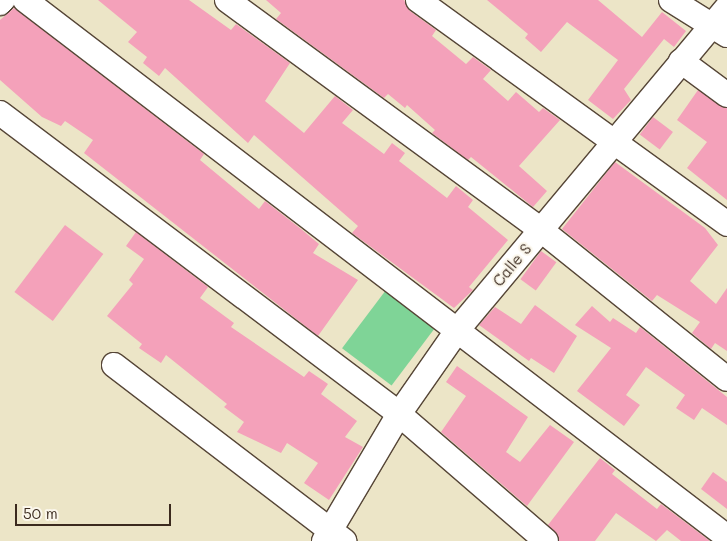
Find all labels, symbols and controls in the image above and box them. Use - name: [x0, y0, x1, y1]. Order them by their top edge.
- street label: Calle S: [489, 240, 535, 290]
- scale bar: [18, 494, 174, 526]
- text: 50 m: [23, 503, 58, 523]

